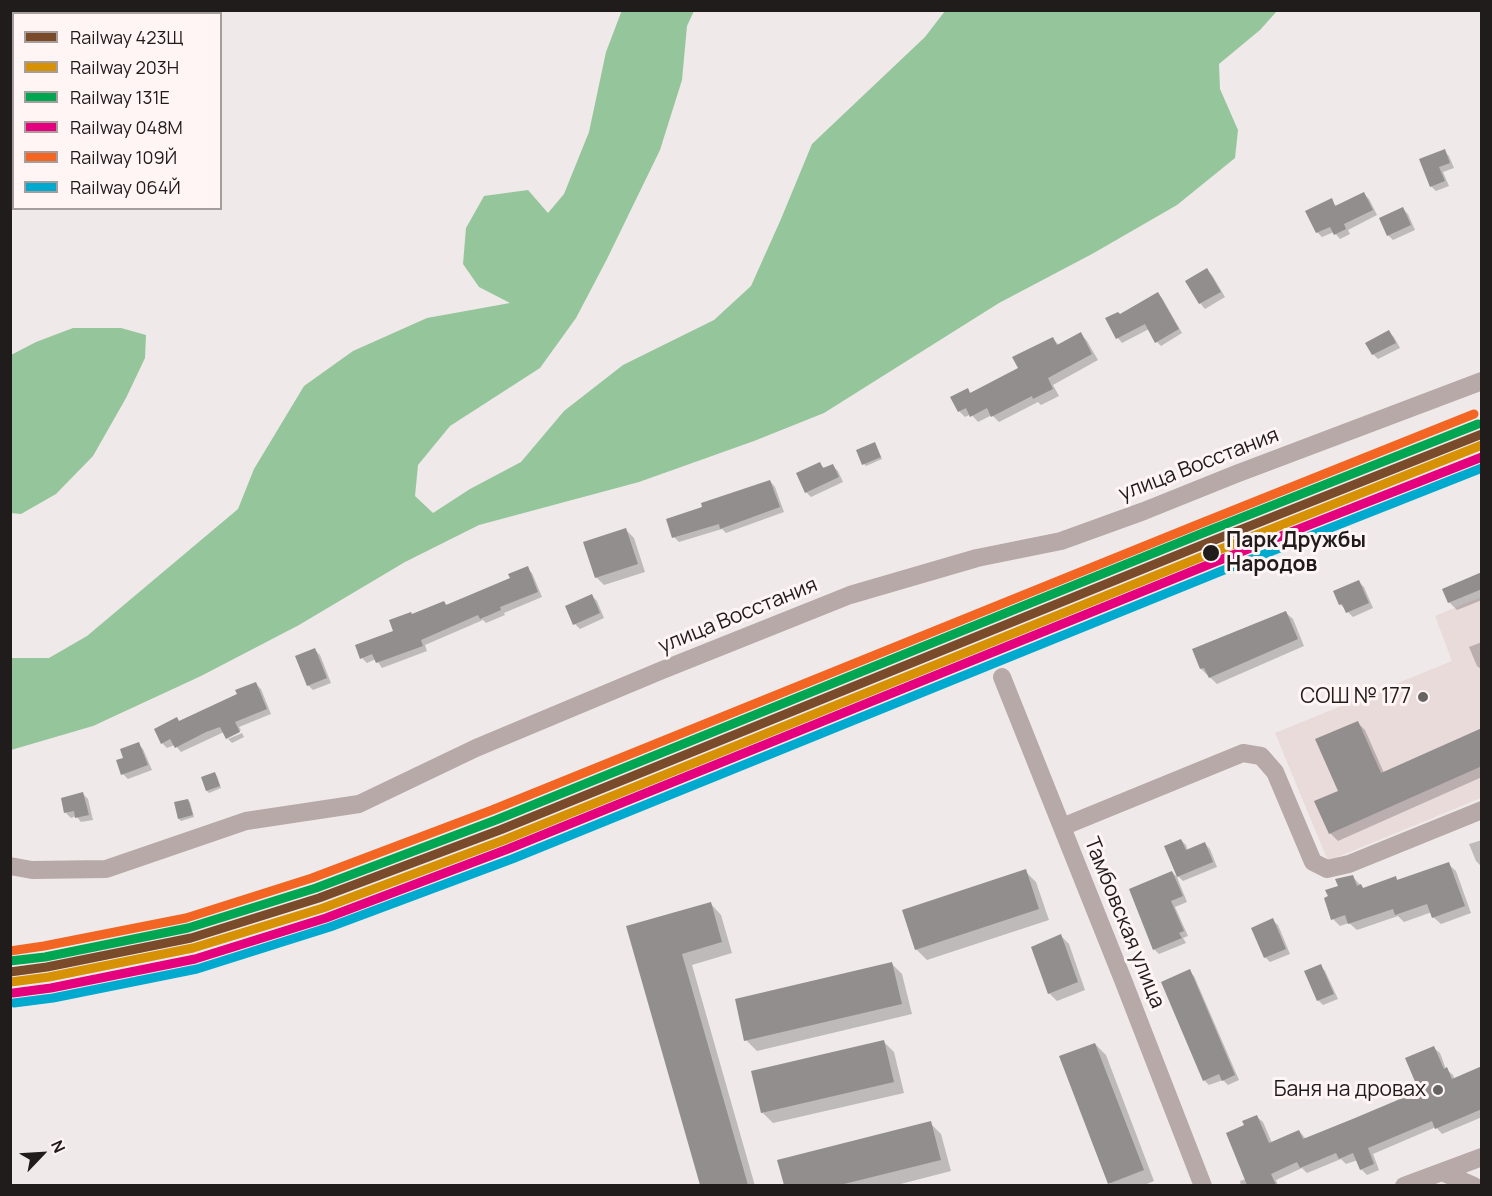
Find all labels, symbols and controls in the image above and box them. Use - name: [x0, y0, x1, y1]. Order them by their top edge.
- legend: [12, 12, 222, 210]
- text: Railway 423Щ: [70, 25, 183, 49]
- text: Railway 203Н: [70, 55, 179, 79]
- text: Railway 131Е: [70, 85, 170, 109]
- text: Railway 048М: [70, 115, 183, 139]
- text: Railway 109Й: [70, 145, 177, 169]
- text: Railway 064Й: [70, 175, 181, 199]
- street label: улица Восстания: [1115, 423, 1283, 507]
- place label: Парк Дружбы Народов: [1226, 528, 1366, 578]
- marker: Парк Дружбы Народов: [1201, 543, 1221, 563]
- street label: улица Восстания: [655, 573, 821, 659]
- place label: СОШ № 177: [1300, 684, 1411, 710]
- marker: СОШ № 177: [1416, 690, 1430, 704]
- street label: Тамбовская улица: [1078, 834, 1170, 1012]
- place label: Баня на дровах: [1274, 1077, 1426, 1103]
- marker: Баня на дровах: [1431, 1083, 1445, 1097]
- north arrow: [12, 1124, 72, 1184]
- text: N: [46, 1137, 71, 1156]

